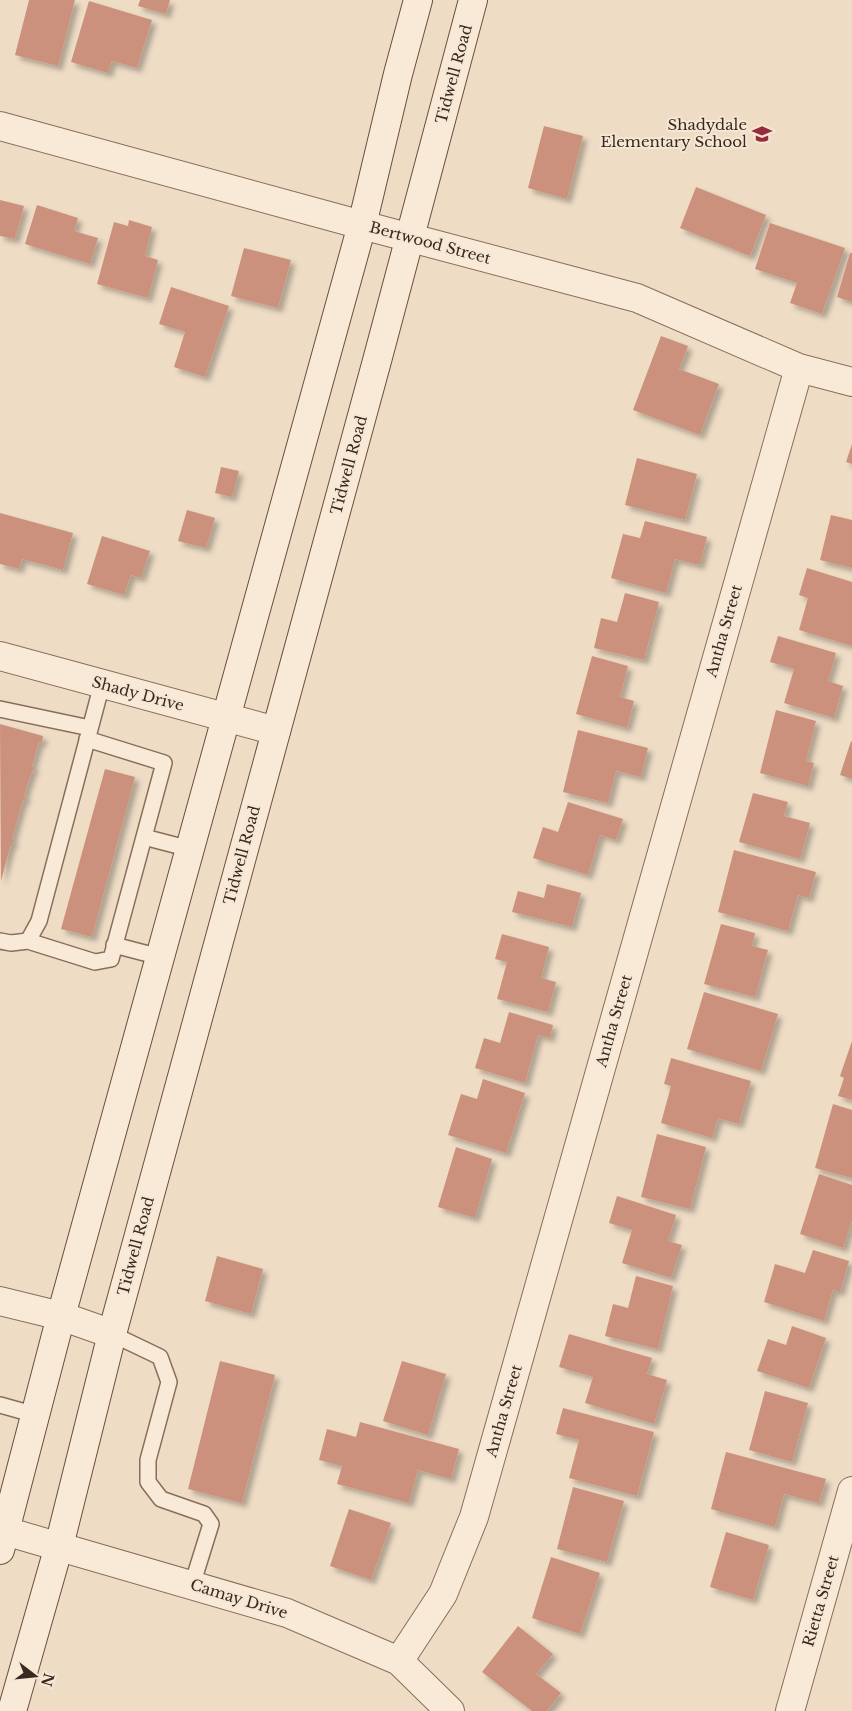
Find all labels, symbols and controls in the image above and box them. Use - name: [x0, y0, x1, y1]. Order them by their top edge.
- street label: Tidwell Road: [431, 22, 476, 126]
- place label: Shadydale Elementary School: [601, 115, 747, 151]
- school or university icon: Shadydale Elementary School: [751, 123, 773, 145]
- street label: Bertwood Street: [367, 217, 493, 268]
- street label: Tidwell Road: [326, 413, 371, 517]
- street label: Antha Street: [701, 582, 746, 680]
- street label: Shady Drive: [90, 672, 186, 715]
- street label: Tidwell Road: [219, 803, 264, 907]
- street label: Antha Street: [591, 972, 636, 1070]
- street label: Tidwell Road: [113, 1194, 158, 1298]
- street label: Antha Street: [481, 1362, 526, 1460]
- street label: Rietta Street: [798, 1553, 843, 1649]
- street label: Camay Drive: [188, 1575, 290, 1622]
- north arrow: [10, 1651, 60, 1701]
- text: N: [37, 1671, 58, 1688]

